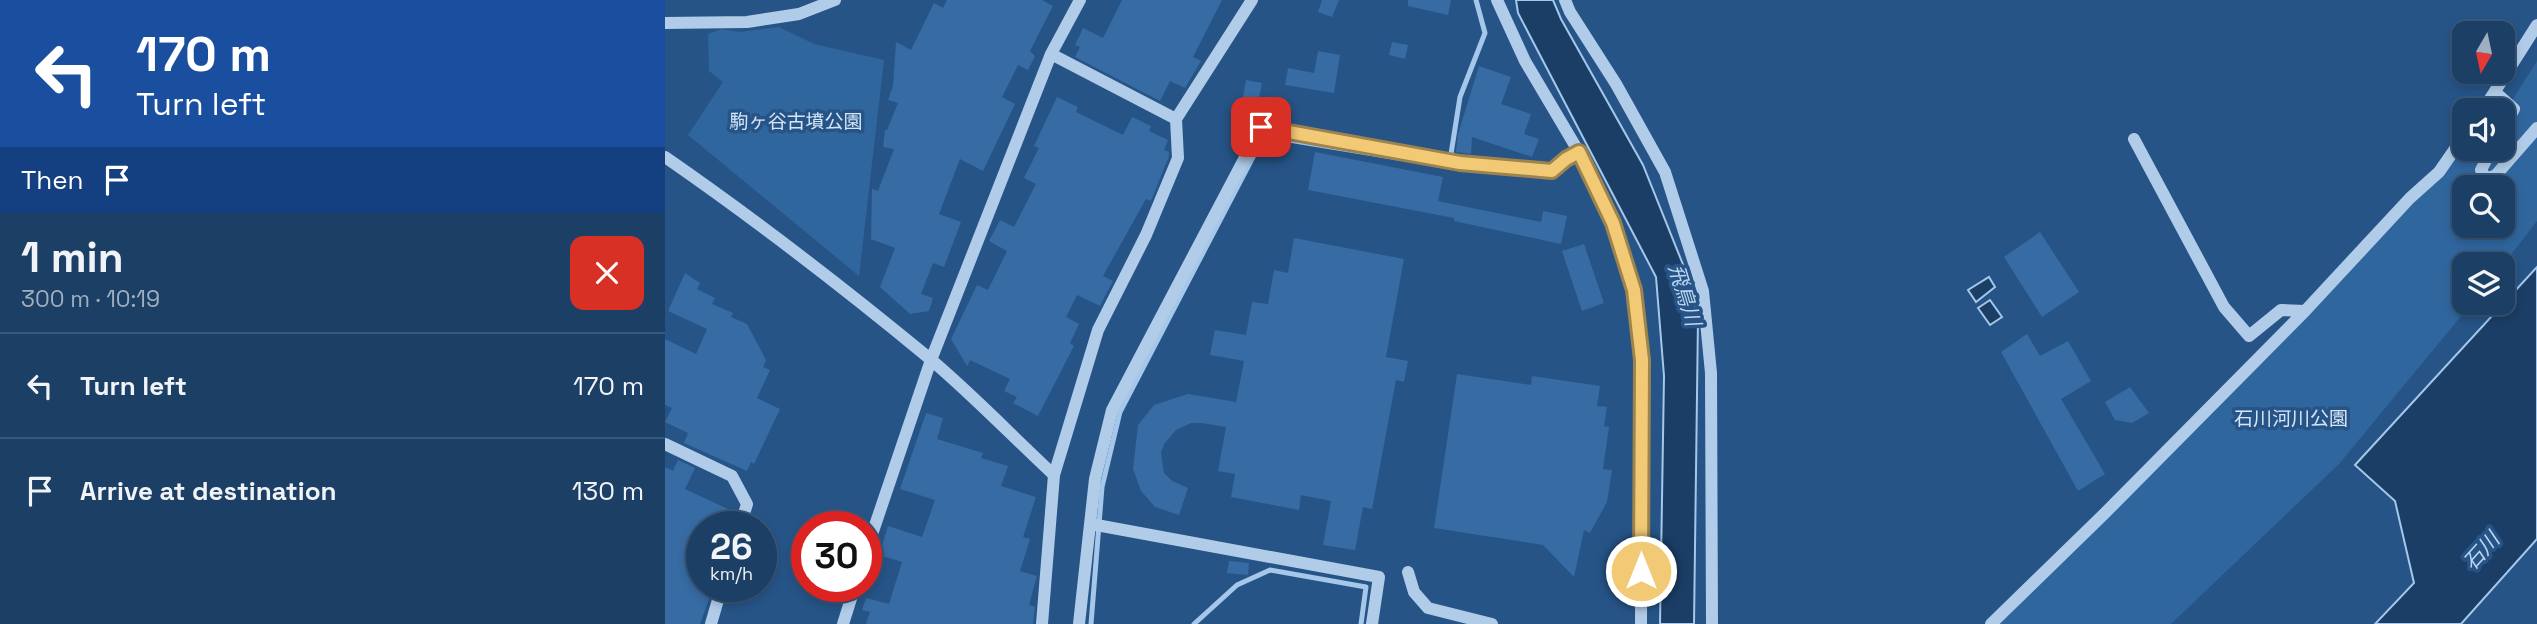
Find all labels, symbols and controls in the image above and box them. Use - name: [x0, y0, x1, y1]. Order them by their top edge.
- north arrow: [2452, 21, 2515, 84]
- map controls: [2452, 21, 2515, 315]
- text: 170 m: [136, 23, 271, 85]
- icon: left: [21, 28, 112, 119]
- text: Turn left: [136, 84, 266, 124]
- pin: [1231, 97, 1291, 157]
- button: sound: [2452, 98, 2515, 161]
- icon: arrive: [1242, 108, 1280, 146]
- park label: 駒ヶ谷古墳公園: [729, 109, 863, 134]
- icon: arrive: [98, 161, 136, 199]
- text: Then: [21, 163, 84, 197]
- button: search: [2452, 175, 2515, 238]
- text: 1 min: [21, 231, 124, 284]
- button: close: [570, 236, 644, 310]
- button: layers: [2452, 252, 2515, 315]
- water label: 飛鳥川: [1663, 261, 1708, 331]
- text: 300 m · 10:19: [21, 284, 160, 314]
- icon: left: [21, 367, 59, 405]
- text: Turn left: [80, 369, 187, 403]
- text: 170 m: [573, 369, 644, 403]
- park label: 石川河川公園: [2234, 406, 2348, 431]
- icon: arrive: [21, 472, 59, 510]
- text: Arrive at destination: [80, 474, 337, 508]
- text: 130 m: [572, 474, 644, 508]
- speed limit sign: 30: [791, 511, 882, 602]
- text: 26: [710, 525, 753, 569]
- water label: 石川: [2457, 525, 2506, 576]
- position arrow: [1604, 534, 1678, 608]
- text: km/h: [710, 562, 753, 585]

